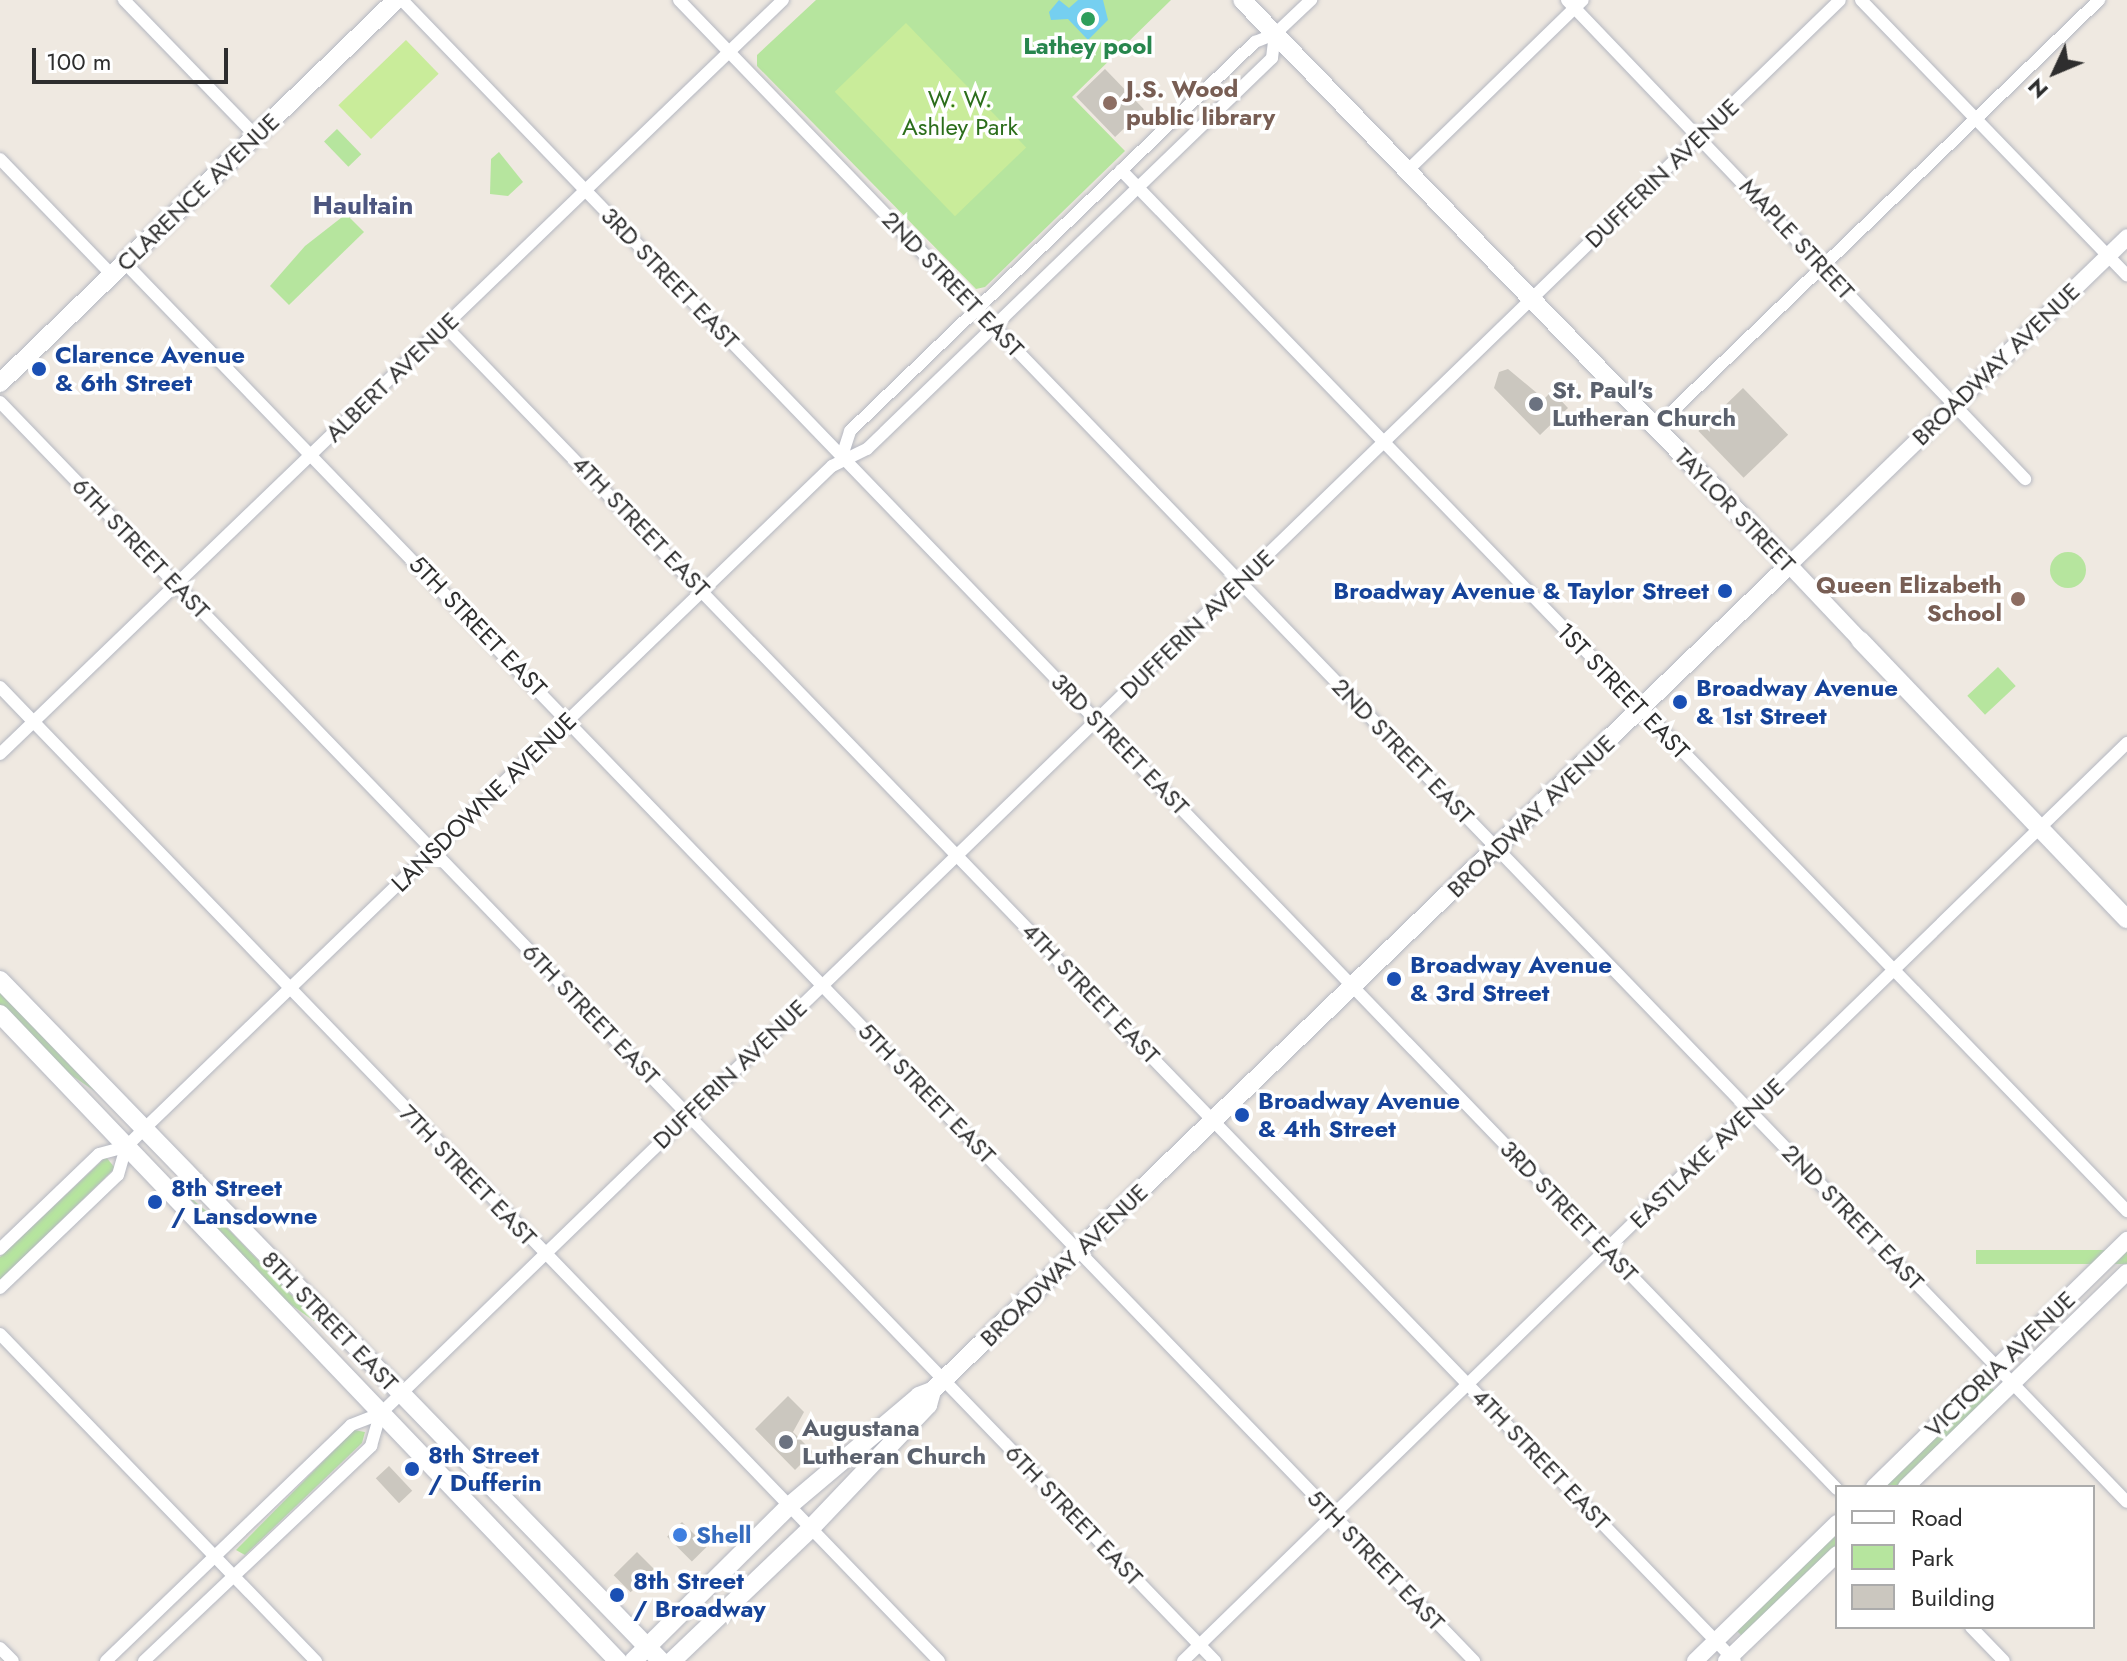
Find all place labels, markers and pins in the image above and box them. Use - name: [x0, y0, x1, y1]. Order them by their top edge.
- marker: Lathey pool: [1079, 10, 1097, 28]
- place label: Lathey pool: [1023, 32, 1153, 60]
- place label: J.S. Wood public library: [1126, 75, 1275, 131]
- marker: J.S. Wood public library: [1101, 94, 1119, 112]
- place label: Clarence Avenue & 6th Street: [55, 341, 245, 397]
- marker: Clarence Avenue & 6th Street: [30, 360, 48, 378]
- place label: St. Paul's Lutheran Church: [1552, 376, 1736, 432]
- marker: St. Paul's Lutheran Church: [1527, 395, 1545, 413]
- place label: Queen Elizabeth School: [1816, 571, 2002, 627]
- place label: Broadway Avenue & Taylor Street: [1333, 577, 1709, 605]
- marker: Broadway Avenue & Taylor Street: [1716, 582, 1734, 600]
- marker: Queen Elizabeth School: [2009, 590, 2027, 608]
- place label: Broadway Avenue & 1st Street: [1696, 674, 1898, 730]
- marker: Broadway Avenue & 1st Street: [1671, 693, 1689, 711]
- place label: Broadway Avenue & 3rd Street: [1410, 951, 1612, 1007]
- marker: Broadway Avenue & 3rd Street: [1385, 970, 1403, 988]
- place label: Broadway Avenue & 4th Street: [1258, 1087, 1460, 1143]
- marker: Broadway Avenue & 4th Street: [1233, 1106, 1251, 1124]
- place label: 8th Street / Lansdowne: [171, 1174, 318, 1230]
- marker: 8th Street / Lansdowne: [146, 1193, 164, 1211]
- place label: Augustana Lutheran Church: [802, 1414, 986, 1470]
- marker: Augustana Lutheran Church: [777, 1433, 795, 1451]
- place label: 8th Street / Dufferin: [428, 1441, 542, 1497]
- marker: 8th Street / Dufferin: [403, 1460, 421, 1478]
- place label: Shell: [696, 1521, 751, 1549]
- marker: Shell: [671, 1526, 689, 1544]
- place label: 8th Street / Broadway: [633, 1567, 766, 1623]
- marker: 8th Street / Broadway: [608, 1586, 626, 1604]

